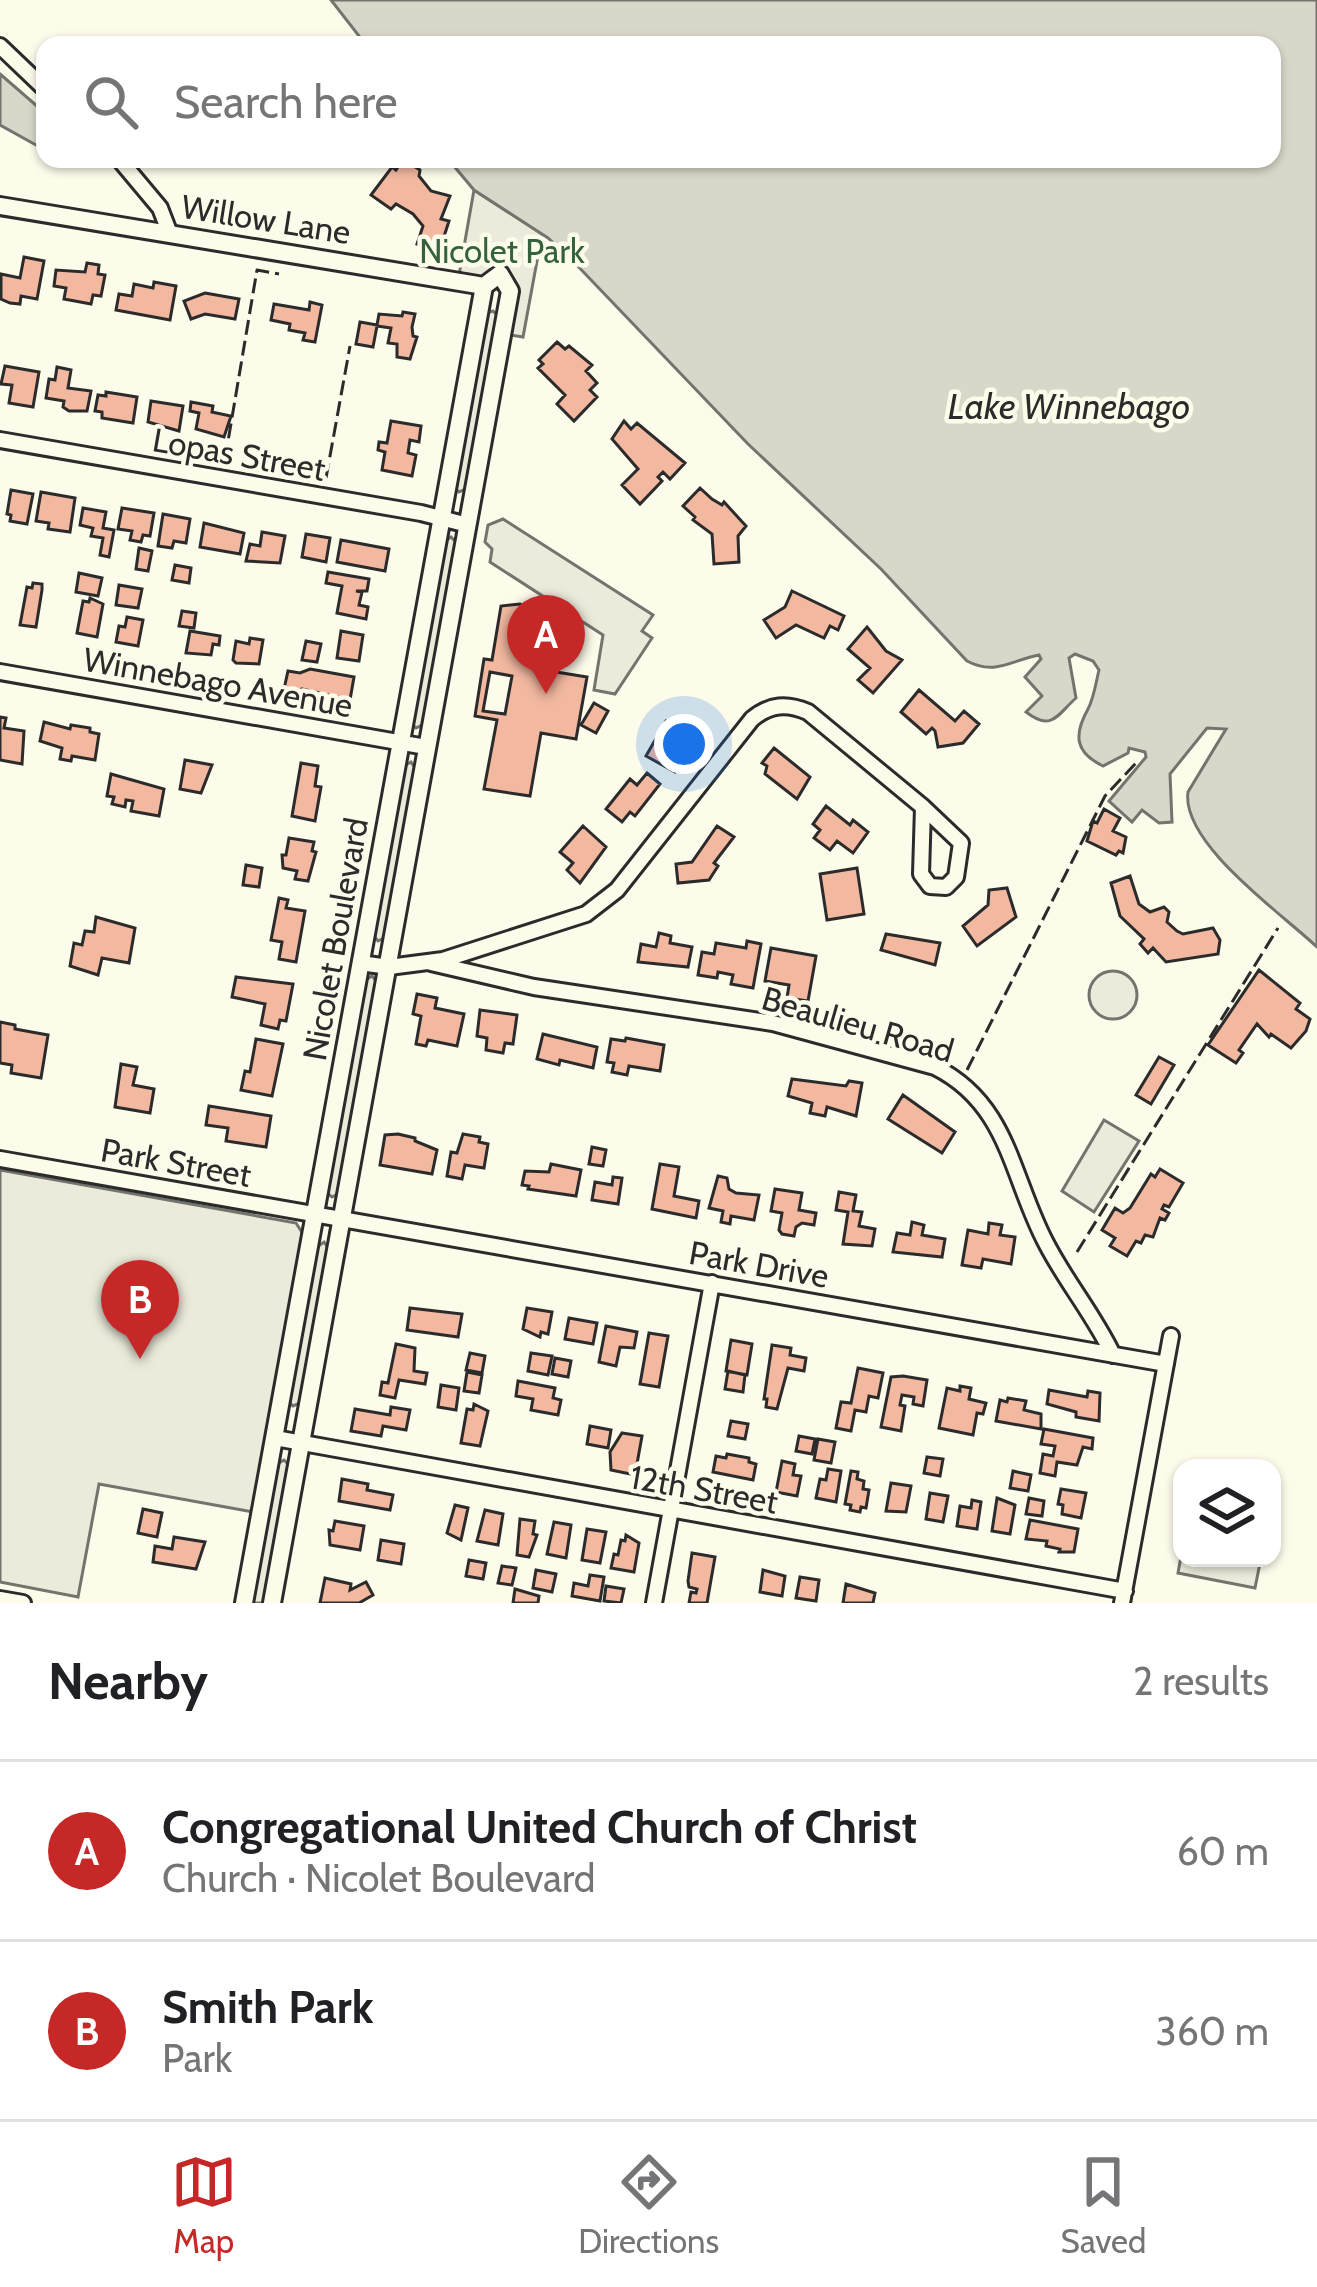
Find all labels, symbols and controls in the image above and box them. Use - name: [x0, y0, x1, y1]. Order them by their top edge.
- search box: [36, 36, 1281, 168]
- icon: search: [78, 69, 144, 135]
- text: Search here: [174, 75, 398, 129]
- street label: Willow Lane: [179, 186, 353, 252]
- park label: Nicolet Park: [419, 231, 585, 271]
- water label: Lake Winnebago: [948, 384, 1190, 428]
- street label: Lopas Street: [150, 419, 328, 489]
- pin: A: [507, 595, 585, 694]
- street label: Winnebago Avenue: [80, 639, 356, 725]
- your location: [654, 714, 714, 774]
- street label: Nicolet Boulevard: [294, 815, 376, 1063]
- street label: Beaulieu Road: [757, 978, 959, 1070]
- street label: Park Street: [98, 1129, 254, 1195]
- street label: Park Drive: [686, 1232, 832, 1296]
- pin: B: [101, 1260, 179, 1359]
- street label: 12th Street: [627, 1456, 781, 1522]
- map controls: [1173, 1459, 1281, 1567]
- button: layers: [1173, 1459, 1281, 1567]
- text: Nearby: [48, 1650, 208, 1712]
- text: 2 results: [1133, 1657, 1269, 1705]
- text: Congregational United Church of Christ: [162, 1800, 917, 1854]
- text: A: [75, 1827, 99, 1875]
- text: 60 m: [1177, 1827, 1269, 1875]
- text: Church · Nicolet Boulevard: [162, 1854, 595, 1902]
- text: Smith Park: [162, 1980, 373, 2034]
- text: B: [75, 2007, 99, 2055]
- text: 360 m: [1156, 2007, 1269, 2055]
- text: Park: [162, 2034, 232, 2082]
- tab: Map: [171, 2149, 237, 2261]
- tab: Directions: [578, 2149, 719, 2261]
- tab: Saved: [1061, 2149, 1146, 2261]

